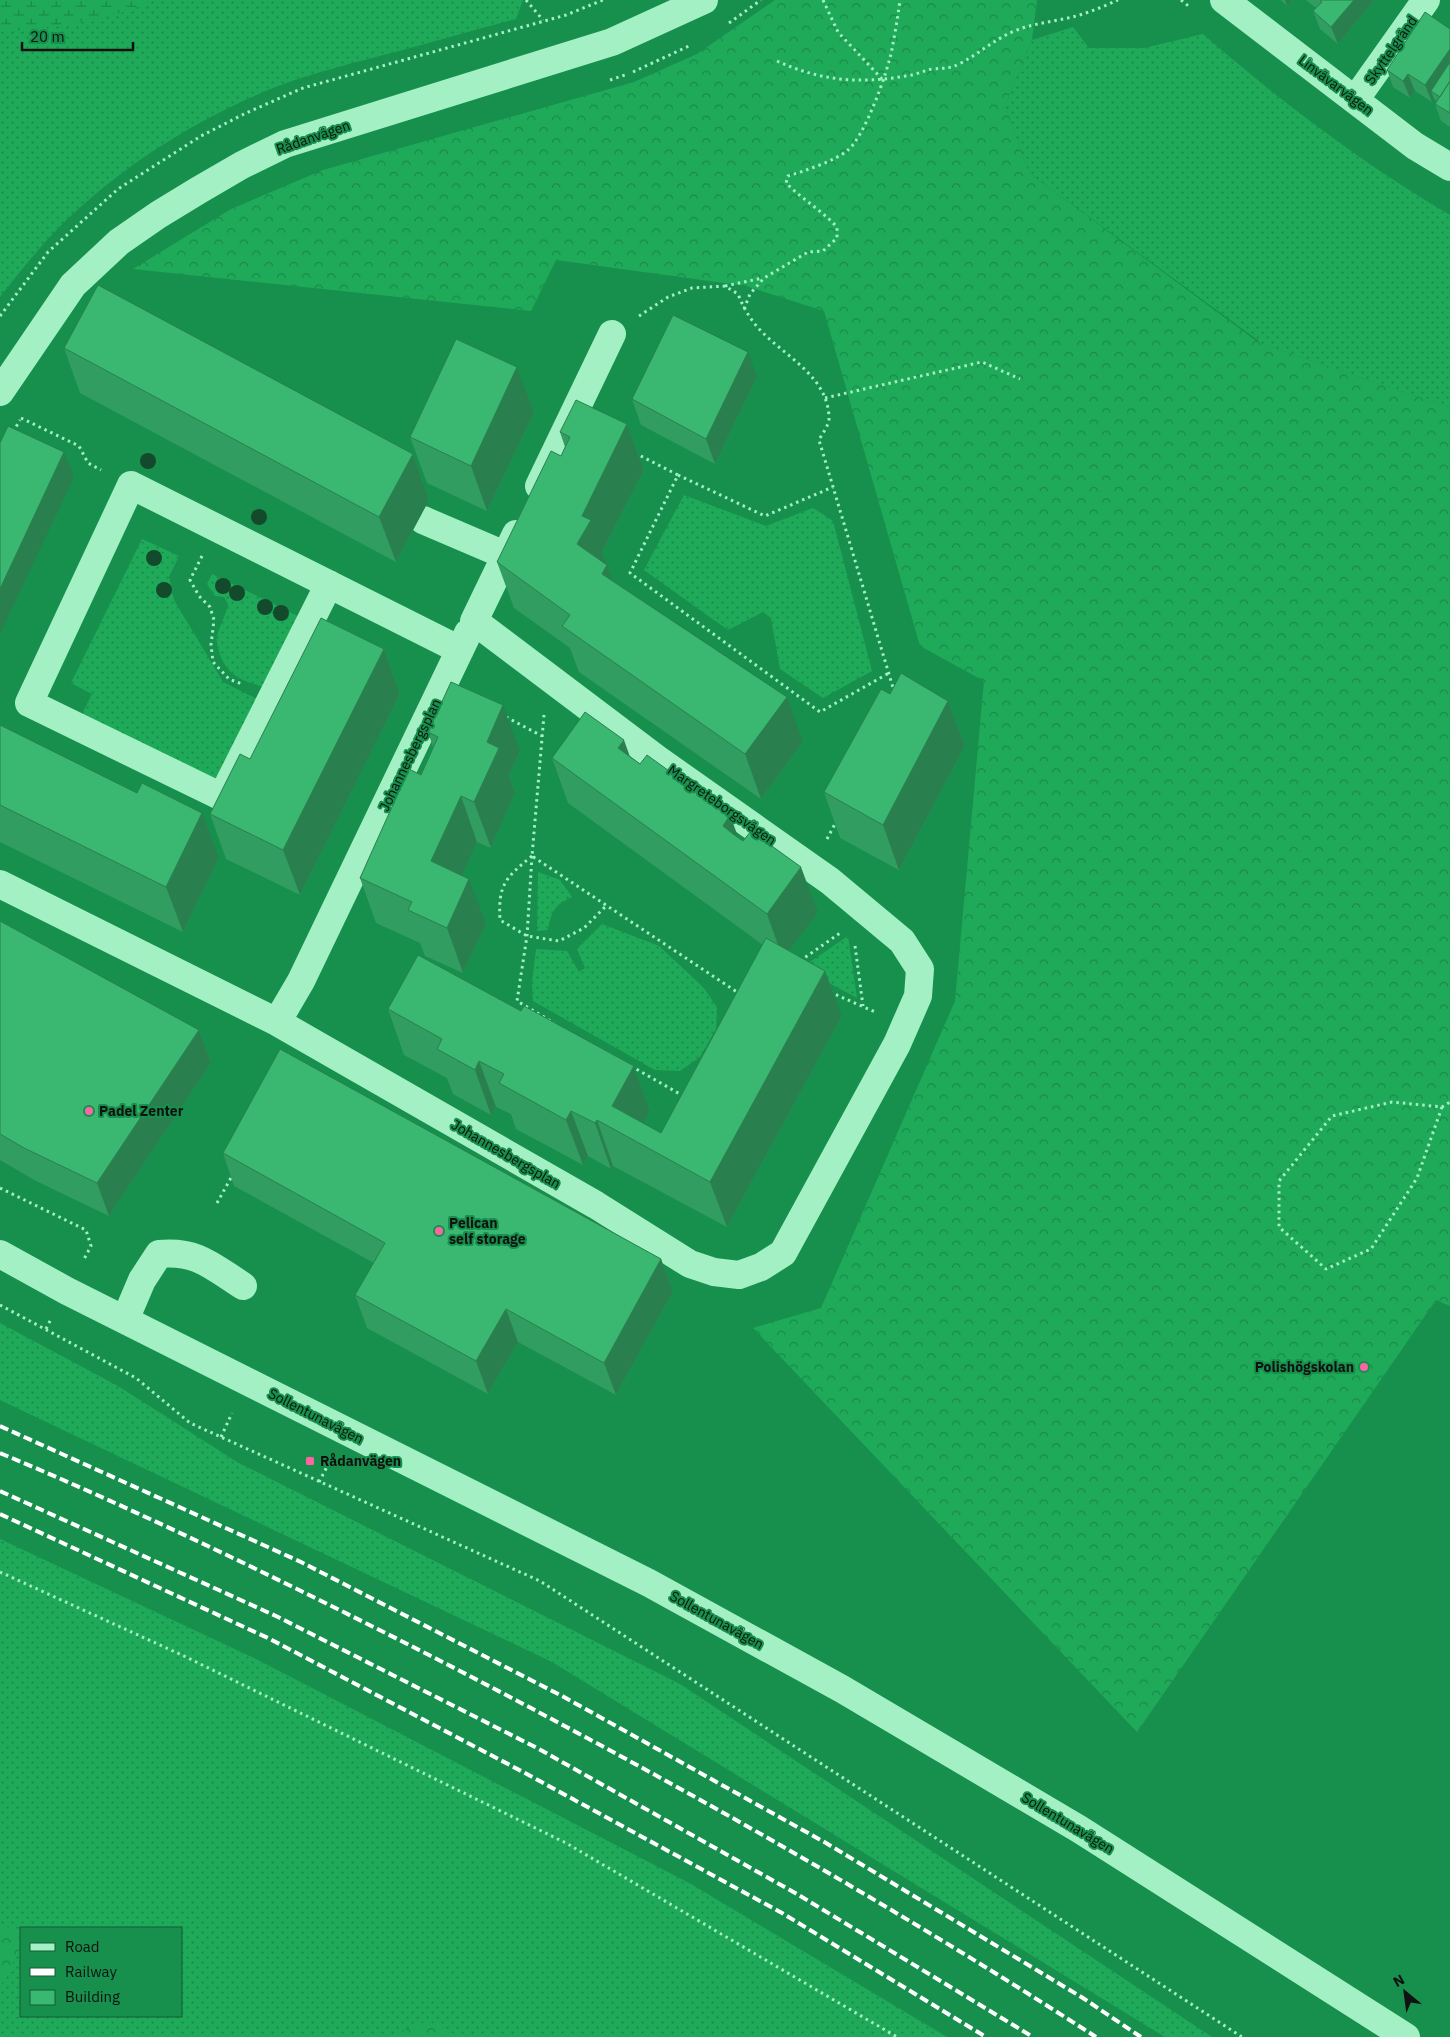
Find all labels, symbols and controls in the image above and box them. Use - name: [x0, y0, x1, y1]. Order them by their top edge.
- street label: Skyttelgränd: [1361, 12, 1421, 88]
- scale bar: [22, 20, 134, 52]
- text: 20 m: [30, 27, 65, 46]
- street label: Linvävarvägen: [1295, 51, 1377, 119]
- street label: Rådanvägen: [274, 116, 352, 158]
- street label: Johannesbergsplan: [375, 696, 445, 814]
- street label: Margreteborgsvägen: [664, 761, 780, 849]
- place label: Padel Zenter: [99, 1102, 184, 1120]
- marker: Padel Zenter: [83, 1105, 95, 1117]
- street label: Johannesbergsplan: [448, 1115, 564, 1193]
- place label: Pelican self storage: [449, 1214, 526, 1248]
- marker: Pelican self storage: [433, 1225, 445, 1237]
- place label: Polishögskolan: [1255, 1358, 1354, 1376]
- marker: Polishögskolan: [1358, 1361, 1370, 1373]
- street label: Sollentunavägen: [265, 1384, 367, 1448]
- place label: Rådanvägen: [320, 1452, 401, 1470]
- marker: Rådanvägen: [304, 1455, 316, 1467]
- street label: Sollentunavägen: [667, 1587, 767, 1653]
- street label: Sollentunavägen: [1019, 1788, 1117, 1858]
- legend: [20, 1927, 182, 2017]
- text: Road: [65, 1937, 100, 1956]
- text: Railway: [65, 1962, 118, 1981]
- north arrow: [1380, 1967, 1430, 2017]
- text: N: [1390, 1970, 1407, 1991]
- text: Building: [65, 1987, 120, 2006]

